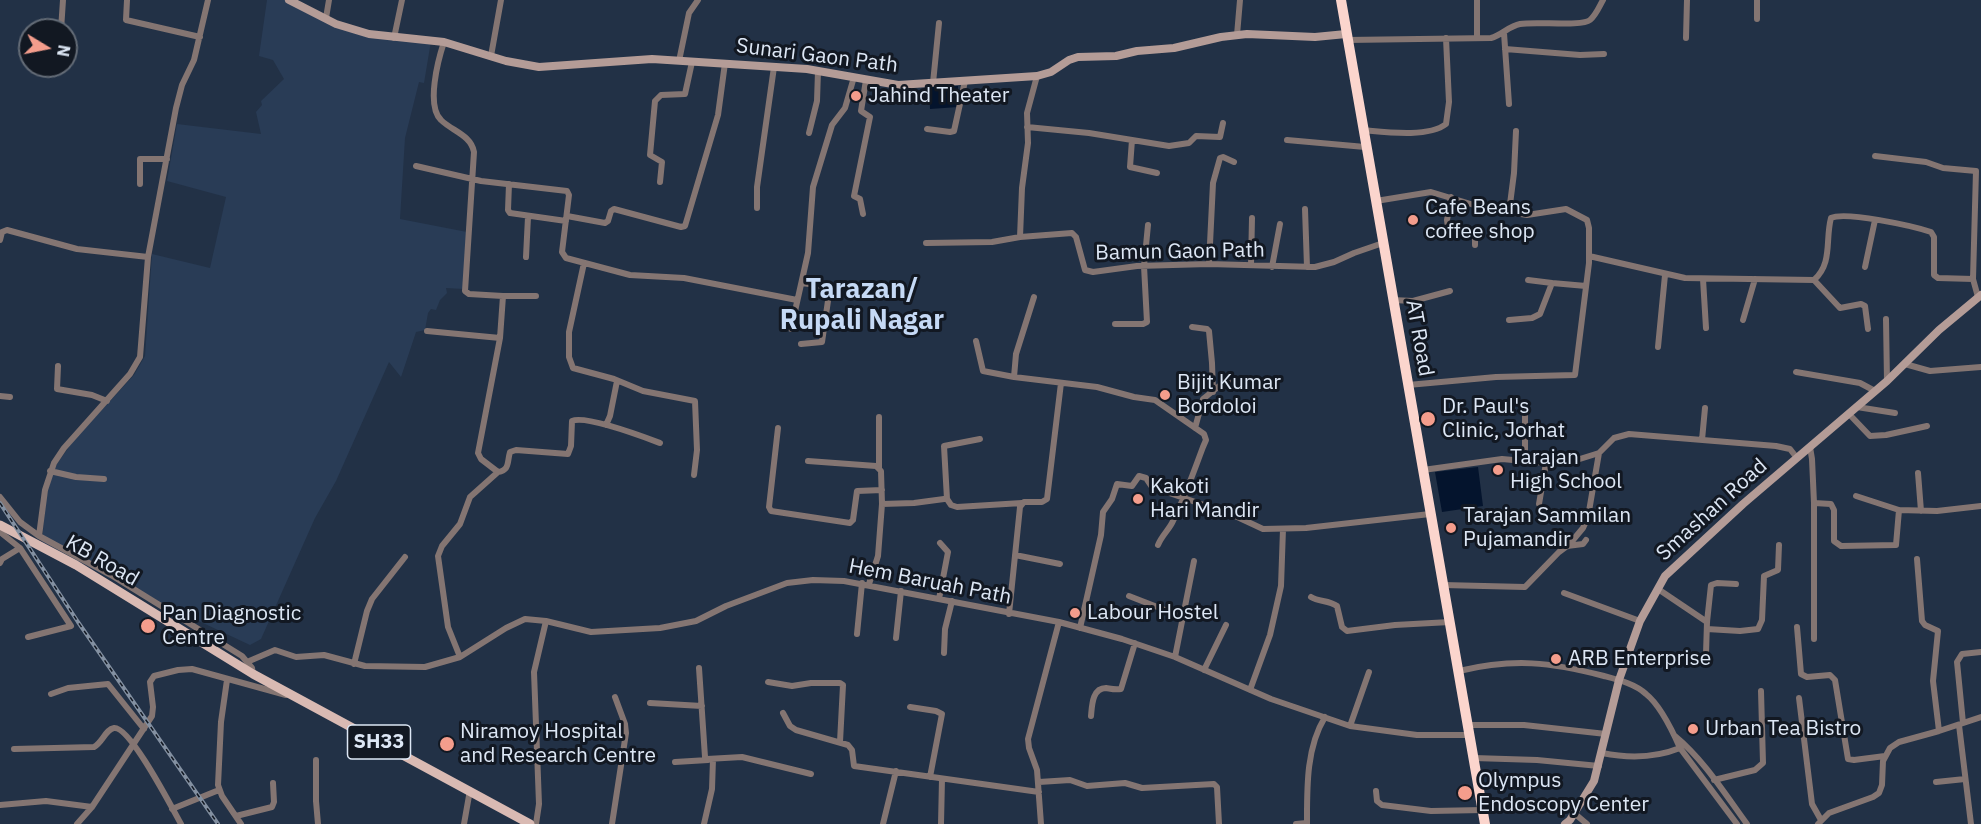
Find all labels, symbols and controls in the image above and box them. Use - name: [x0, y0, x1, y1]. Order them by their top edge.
- north arrow: [18, 18, 78, 78]
- street label: Sunari Gaon Path: [735, 34, 899, 78]
- text: N: [53, 43, 75, 58]
- place label: Jahind Theater: [868, 83, 1009, 109]
- marker: Jahind Theater: [849, 89, 863, 103]
- place label: Cafe Beans coffee shop: [1425, 195, 1535, 245]
- marker: Cafe Beans coffee shop: [1406, 213, 1420, 227]
- street label: Bamun Gaon Path: [1095, 238, 1265, 266]
- district label: Tarazan/ Rupali Nagar: [780, 274, 944, 337]
- street label: AT Road: [1400, 298, 1438, 378]
- place label: Bijit Kumar Bordoloi: [1177, 370, 1281, 420]
- marker: Bijit Kumar Bordoloi: [1158, 388, 1172, 402]
- place label: Dr. Paul's Clinic, Jorhat: [1442, 394, 1565, 444]
- marker: Dr. Paul's Clinic, Jorhat: [1419, 410, 1437, 428]
- place label: Tarajan High School: [1510, 445, 1622, 495]
- street label: Smashan Road: [1651, 454, 1773, 566]
- marker: Tarajan High School: [1491, 463, 1505, 477]
- place label: Kakoti Hari Mandir: [1150, 474, 1259, 524]
- marker: Kakoti Hari Mandir: [1131, 492, 1145, 506]
- place label: Tarajan Sammilan Pujamandir: [1463, 503, 1631, 553]
- marker: Tarajan Sammilan Pujamandir: [1444, 521, 1458, 535]
- street label: KB Road: [61, 530, 143, 592]
- street label: Hem Baruah Path: [846, 554, 1014, 610]
- place label: Labour Hostel: [1087, 600, 1218, 626]
- place label: Pan Diagnostic Centre: [162, 601, 301, 651]
- marker: Labour Hostel: [1068, 606, 1082, 620]
- marker: Pan Diagnostic Centre: [139, 617, 157, 635]
- place label: ARB Enterprise: [1568, 646, 1711, 672]
- marker: ARB Enterprise: [1549, 652, 1563, 666]
- place label: Urban Tea Bistro: [1705, 716, 1861, 742]
- place label: Niramoy Hospital and Research Centre: [460, 719, 656, 769]
- marker: Urban Tea Bistro: [1686, 722, 1700, 736]
- road number: SH33: [348, 725, 410, 759]
- marker: Niramoy Hospital and Research Centre: [438, 735, 456, 753]
- place label: Olympus Endoscopy Center: [1478, 768, 1649, 818]
- marker: Olympus Endoscopy Center: [1456, 784, 1474, 802]

